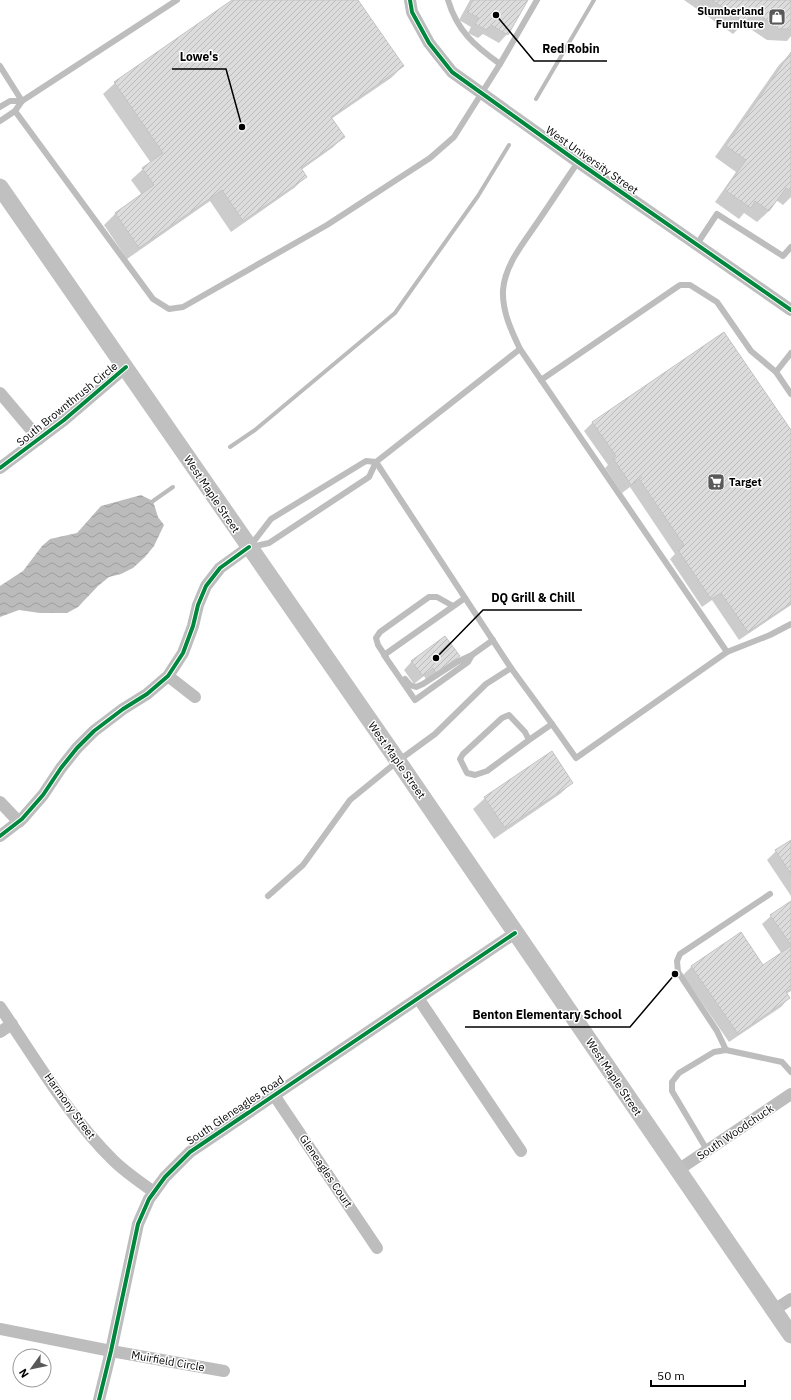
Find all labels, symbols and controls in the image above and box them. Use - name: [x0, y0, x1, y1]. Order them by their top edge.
- place label: Slumberland Furniture: [697, 4, 764, 31]
- shop icon: Slumberland Furniture: [767, 7, 787, 27]
- callout: Red Robin: [534, 37, 607, 61]
- text: Red Robin: [542, 41, 600, 56]
- callout: Lowe's: [172, 45, 226, 69]
- text: Lowe's: [180, 49, 218, 64]
- street label: West University Street: [543, 123, 641, 197]
- street label: South Brownthrush Circle: [14, 359, 120, 449]
- street label: West Maple Street: [181, 453, 243, 535]
- supermarket icon: Target: [706, 472, 726, 492]
- place label: Target: [729, 475, 762, 489]
- callout: DQ Grill & Chill: [483, 586, 582, 610]
- text: DQ Grill & Chill: [491, 590, 575, 605]
- street label: West Maple Street: [365, 719, 429, 801]
- callout: Benton Elementary School: [465, 1003, 630, 1027]
- text: Benton Elementary School: [472, 1007, 622, 1022]
- street label: West Maple Street: [583, 1036, 645, 1118]
- street label: Harmony Street: [41, 1070, 99, 1142]
- street label: South Gleneagles Road: [184, 1072, 286, 1148]
- street label: South Woodchuck: [694, 1101, 776, 1163]
- street label: Gleneagles Court: [296, 1132, 356, 1210]
- north arrow: [12, 1348, 52, 1388]
- street label: Muirfield Circle: [130, 1348, 206, 1374]
- scale bar: [651, 1362, 745, 1388]
- text: N: [16, 1366, 32, 1381]
- text: 50 m: [657, 1368, 685, 1383]

